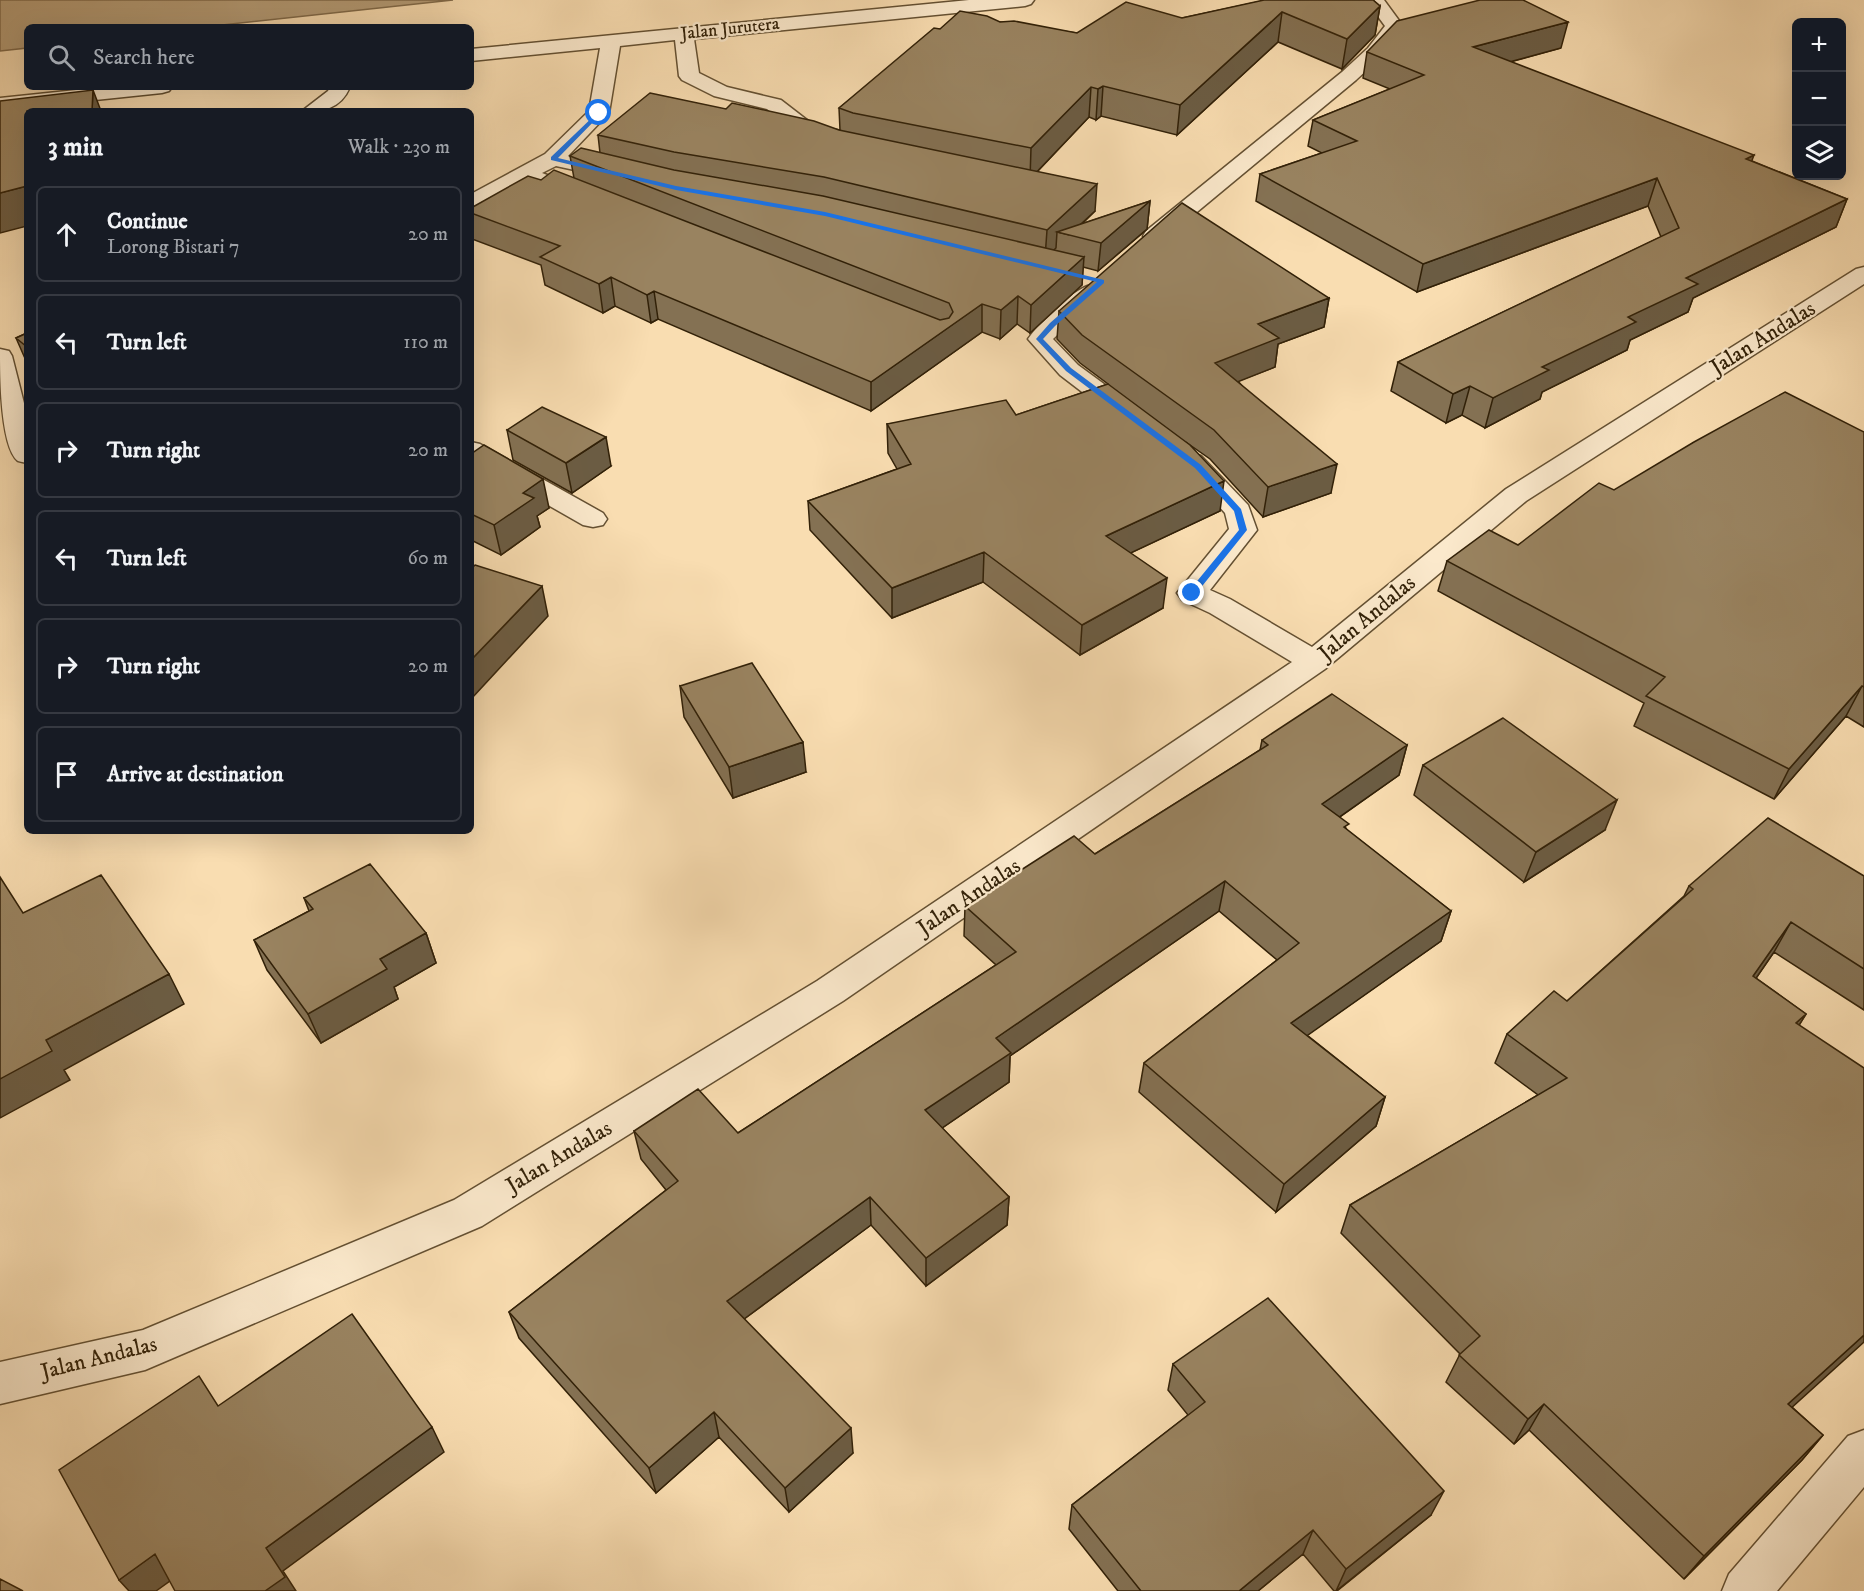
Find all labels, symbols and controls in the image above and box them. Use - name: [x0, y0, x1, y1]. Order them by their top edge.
- street label: Jalan Jurutera: [678, 13, 781, 45]
- map controls: [1792, 18, 1846, 180]
- button: +: [1792, 18, 1846, 72]
- search box: [24, 24, 474, 90]
- icon: search: [45, 41, 78, 74]
- text: Search here: [93, 44, 195, 71]
- button: −: [1792, 72, 1846, 126]
- route start: [585, 99, 611, 125]
- button: layers: [1792, 126, 1846, 180]
- text: 3 min: [48, 131, 103, 164]
- text: Walk · 230 m: [348, 135, 450, 160]
- text: Continue: [107, 208, 188, 235]
- icon: ahead: [50, 218, 83, 251]
- text: 20 m: [408, 222, 448, 247]
- text: Lorong Bistari 7: [107, 235, 239, 260]
- street label: Jalan Andalas: [1704, 295, 1821, 382]
- icon: left: [50, 326, 83, 359]
- text: Turn left: [107, 329, 187, 356]
- text: 110 m: [403, 330, 448, 355]
- icon: right: [50, 434, 83, 467]
- text: Turn right: [107, 437, 200, 464]
- text: 20 m: [408, 438, 448, 463]
- icon: left: [50, 542, 83, 575]
- text: Turn left: [107, 545, 187, 572]
- text: 60 m: [408, 546, 448, 571]
- street label: Jalan Andalas: [1311, 569, 1421, 668]
- route end: [1178, 579, 1204, 605]
- icon: right: [50, 650, 83, 683]
- text: Turn right: [107, 653, 200, 680]
- text: 20 m: [408, 654, 448, 679]
- icon: arrive: [50, 758, 83, 791]
- text: Arrive at destination: [107, 761, 284, 788]
- street label: Jalan Andalas: [911, 853, 1026, 943]
- street label: Jalan Andalas: [499, 1115, 617, 1200]
- street label: Jalan Andalas: [36, 1331, 160, 1386]

